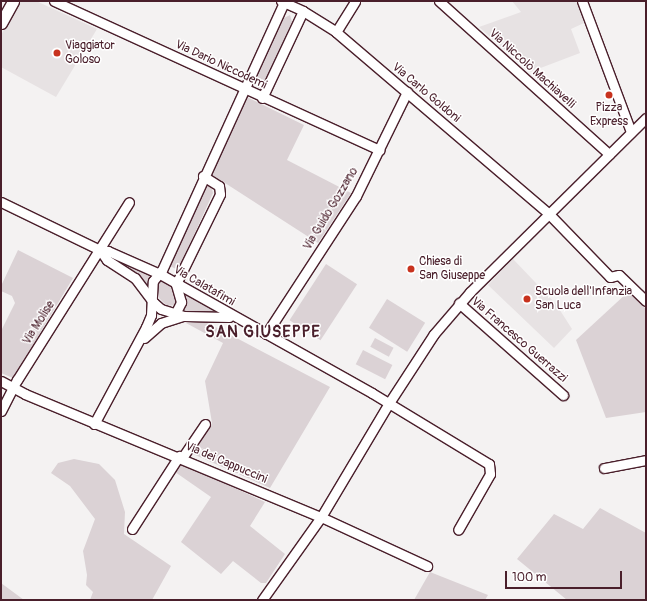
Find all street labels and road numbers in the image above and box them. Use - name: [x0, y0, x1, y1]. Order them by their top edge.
- street label: Via Niccolò Machiavelli: [486, 26, 578, 112]
- street label: Via Dario Niccodemi: [173, 37, 269, 93]
- street label: Via Carlo Goldoni: [389, 60, 463, 126]
- street label: Via Guido Gozzano: [301, 165, 361, 253]
- street label: Via Calatafimi: [171, 263, 237, 309]
- street label: Via Francesco Guerrazzi: [468, 294, 570, 386]
- street label: Via Molise: [20, 298, 58, 348]
- street label: Via dei Cappuccini: [183, 439, 269, 487]

